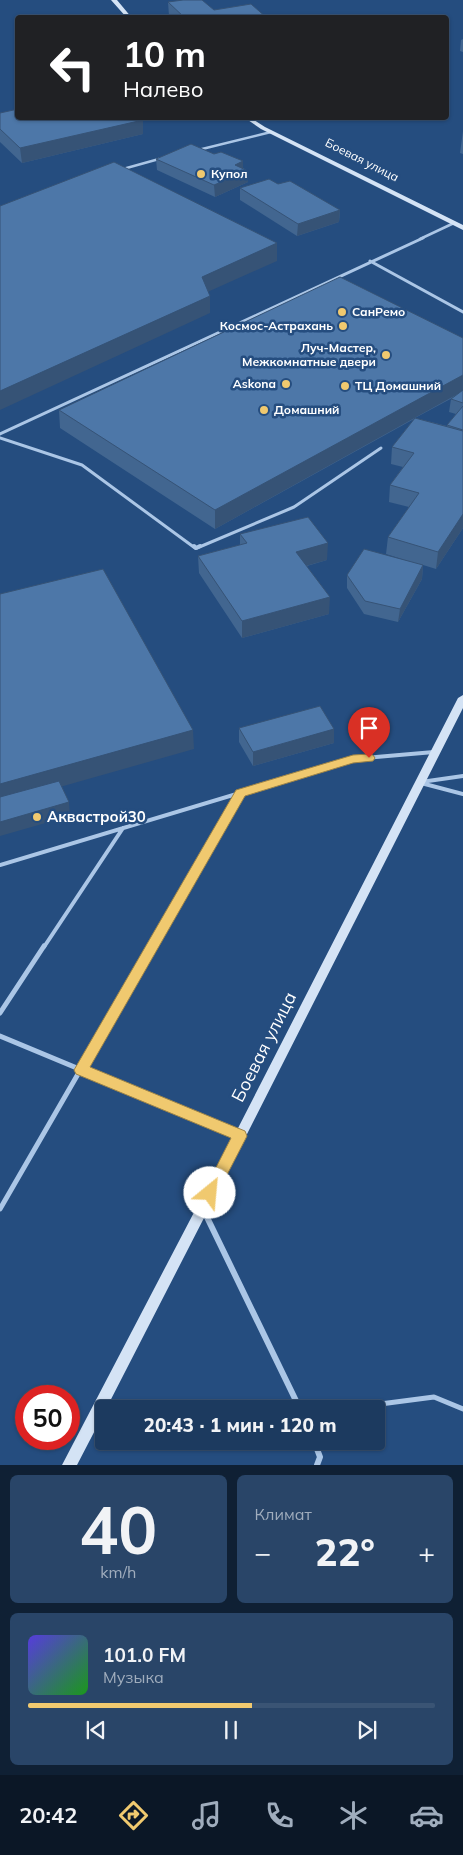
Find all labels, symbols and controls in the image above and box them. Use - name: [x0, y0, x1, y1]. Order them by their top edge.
- text: 10 m: [123, 32, 206, 76]
- icon: left: [40, 35, 105, 100]
- text: Налево: [123, 75, 203, 103]
- street label: Боевая улица: [323, 135, 401, 184]
- place label: Купол: [211, 166, 247, 181]
- marker: Купол: [195, 168, 207, 180]
- place label: СанРемо: [352, 304, 405, 319]
- marker: СанРемо: [336, 306, 348, 318]
- place label: Космос-Астрахань: [220, 318, 333, 333]
- marker: Космос-Астрахань: [337, 320, 349, 332]
- place label: Луч-Мастер, Межкомнатные двери: [242, 340, 376, 369]
- marker: Луч-Мастер, Межкомнатные двери: [380, 349, 392, 361]
- place label: Askona: [233, 376, 276, 391]
- marker: Askona: [280, 378, 292, 390]
- place label: ТЦ Домашний: [355, 378, 441, 393]
- marker: ТЦ Домашний: [339, 380, 351, 392]
- place label: Домашний: [274, 402, 339, 417]
- marker: Домашний: [258, 404, 270, 416]
- pin: [348, 707, 390, 758]
- icon: arrive: [355, 714, 383, 742]
- place label: Аквастрой30: [47, 807, 146, 826]
- marker: Аквастрой30: [31, 811, 43, 823]
- street label: Боевая улица: [226, 988, 301, 1106]
- position arrow: [183, 1166, 235, 1218]
- speed limit sign: 50: [15, 1385, 80, 1450]
- text: 20:43 · 1 мин · 120 m: [143, 1413, 337, 1437]
- text: 40: [79, 1489, 157, 1570]
- text: Климат: [255, 1504, 312, 1524]
- text: 22°: [315, 1528, 375, 1576]
- text: −: [255, 1535, 271, 1570]
- text: +: [418, 1535, 435, 1570]
- text: km/h: [100, 1562, 136, 1582]
- text: 101.0 FM: [103, 1643, 186, 1667]
- text: Музыка: [103, 1667, 164, 1687]
- icon: previous: [82, 1716, 110, 1744]
- icon: pause: [217, 1716, 245, 1744]
- icon: next: [353, 1716, 381, 1744]
- icon: directions: [116, 1798, 151, 1833]
- icon: music: [189, 1798, 224, 1833]
- icon: phone: [262, 1798, 297, 1833]
- icon: climate: [336, 1798, 371, 1833]
- icon: car: [409, 1798, 444, 1833]
- text: 20:42: [19, 1801, 77, 1829]

